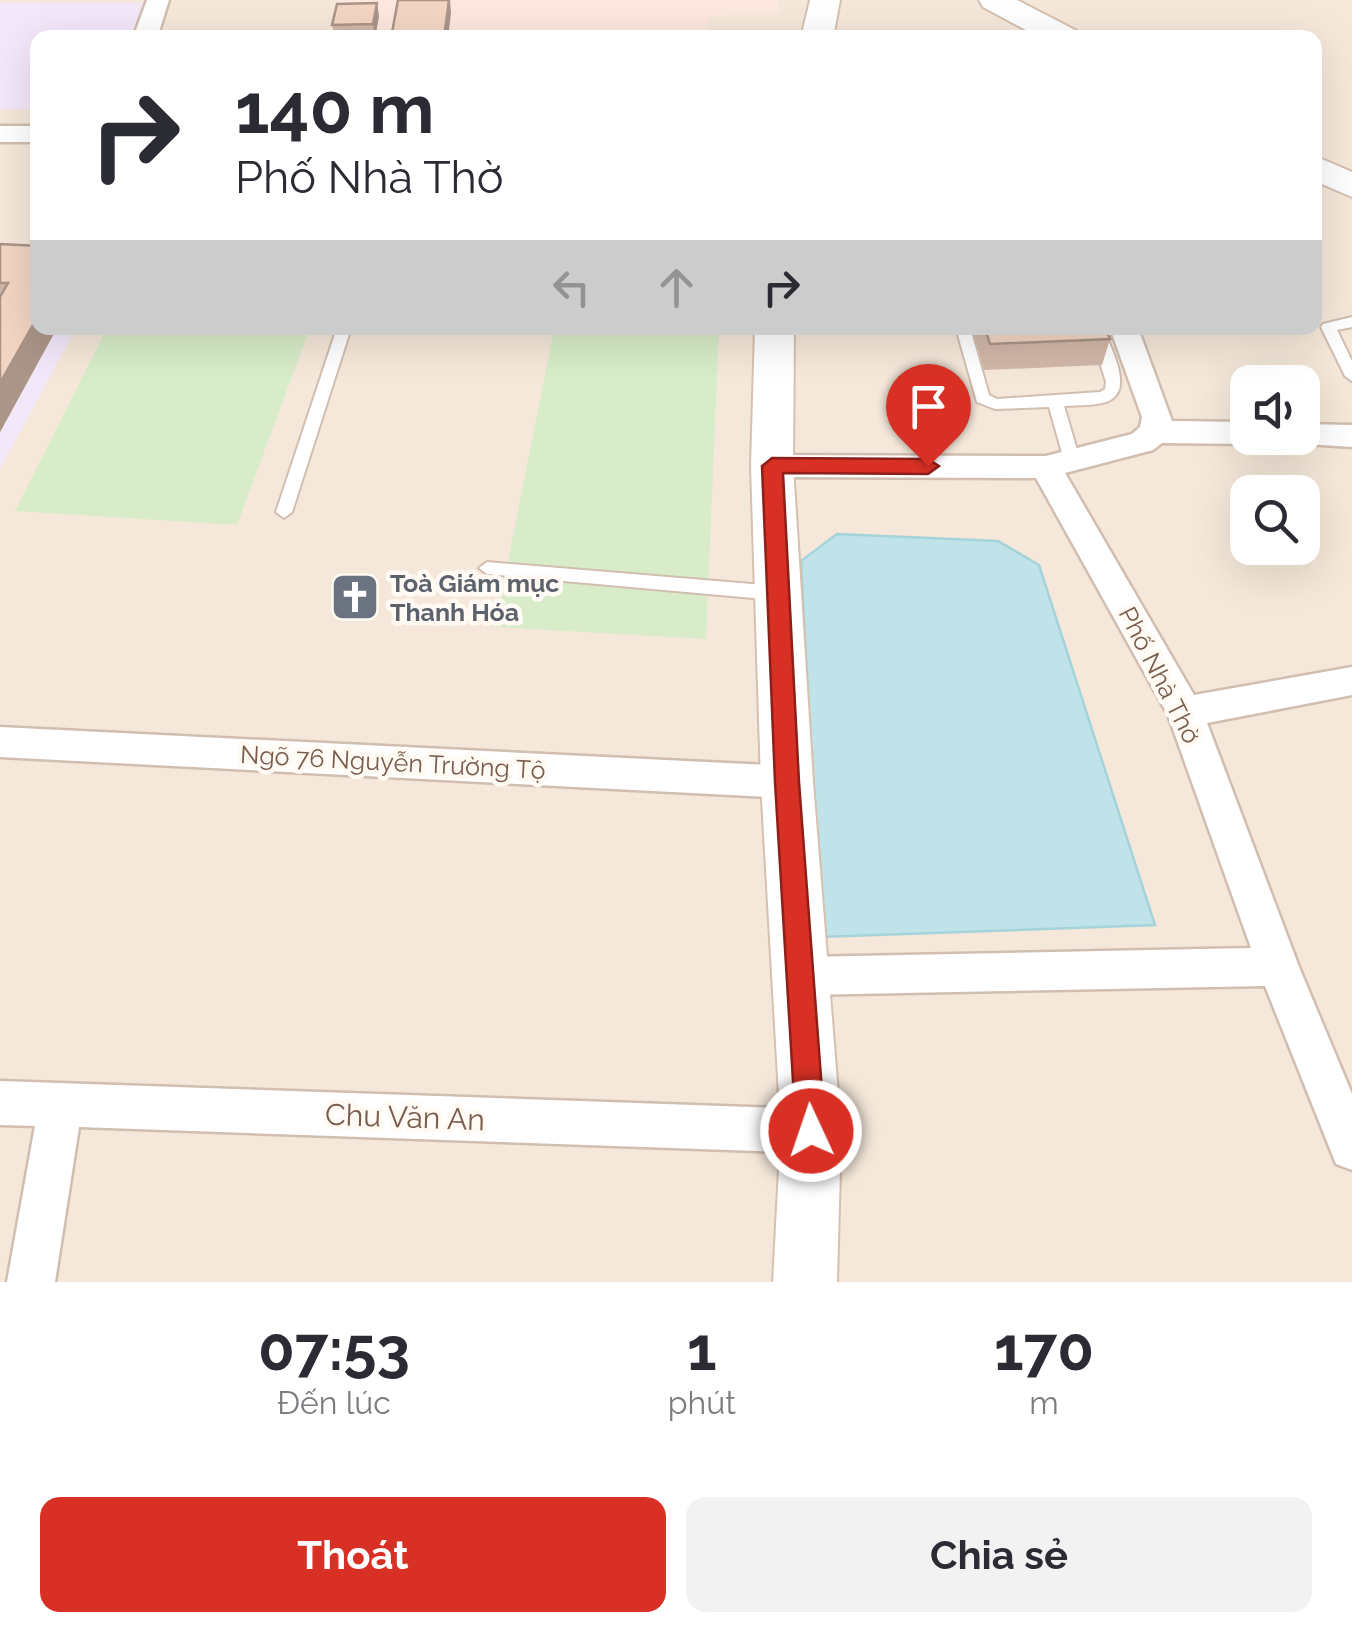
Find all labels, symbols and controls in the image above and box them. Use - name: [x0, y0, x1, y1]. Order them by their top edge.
- text: 140 m: [235, 67, 435, 149]
- icon: right: [70, 70, 200, 200]
- text: Phố Nhà Thờ: [235, 151, 504, 204]
- icon: left: [544, 260, 599, 315]
- icon: ahead: [649, 260, 704, 315]
- icon: right: [754, 260, 809, 315]
- pin: [886, 364, 971, 467]
- map controls: [1230, 365, 1320, 565]
- button: sound: [1230, 365, 1320, 455]
- icon: arrive: [901, 379, 956, 434]
- button: search: [1230, 475, 1320, 565]
- place label: Toà Giám mục Thanh Hóa: [390, 568, 559, 627]
- church icon: Toà Giám mục Thanh Hóa: [329, 571, 381, 623]
- street label: Phố Nhà Thờ: [1113, 602, 1207, 748]
- street label: Ngõ 76 Nguyễn Trường Tộ: [240, 739, 546, 785]
- position arrow: [759, 1079, 863, 1183]
- street label: Chu Văn An: [325, 1097, 485, 1137]
- text: 07:53: [258, 1314, 410, 1384]
- text: 1: [687, 1314, 717, 1384]
- text: 170: [994, 1314, 1094, 1384]
- text: Đến lúc: [277, 1384, 391, 1421]
- text: phút: [668, 1384, 736, 1421]
- text: m: [1029, 1384, 1059, 1421]
- button: Thoát: [40, 1497, 666, 1612]
- button: Chia sẻ: [686, 1497, 1312, 1612]

